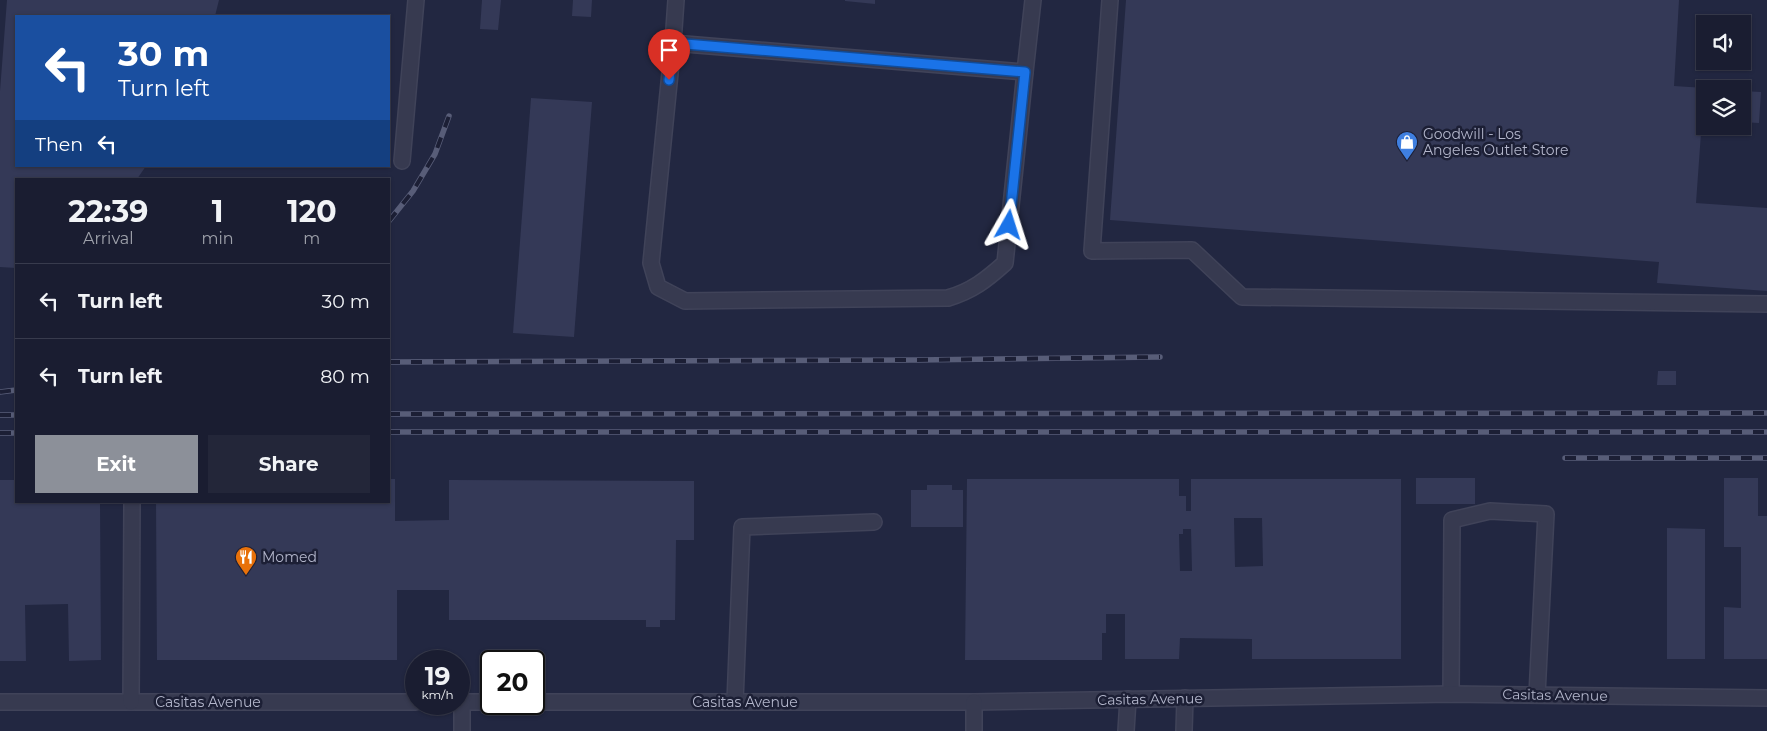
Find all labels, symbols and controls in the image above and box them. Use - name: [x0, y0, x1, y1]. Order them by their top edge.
- map controls: [1696, 15, 1751, 135]
- button: sound: [1696, 15, 1751, 70]
- pin: [648, 29, 690, 80]
- text: 30 m: [118, 32, 209, 75]
- icon: left: [35, 35, 100, 100]
- icon: arrive: [655, 36, 683, 64]
- text: Turn left: [118, 75, 210, 102]
- button: layers: [1696, 80, 1751, 135]
- place label: Goodwill - Los Angeles Outlet Store: [1423, 125, 1568, 159]
- icon: left: [93, 130, 121, 158]
- shop icon: Goodwill - Los Angeles Outlet Store: [1395, 130, 1419, 161]
- text: Then: [35, 133, 83, 156]
- text: 22:39: [68, 193, 148, 230]
- text: 1: [212, 193, 224, 230]
- text: 120: [287, 193, 337, 230]
- position arrow: [982, 198, 1034, 250]
- text: Arrival: [83, 229, 134, 248]
- text: min: [202, 229, 234, 248]
- text: m: [303, 229, 320, 248]
- icon: left: [35, 287, 63, 315]
- text: Turn left: [78, 290, 163, 313]
- text: 30 m: [322, 290, 370, 313]
- icon: left: [35, 362, 63, 390]
- text: Turn left: [78, 365, 163, 388]
- text: 80 m: [320, 365, 370, 388]
- button: Exit: [35, 435, 198, 493]
- button: Share: [208, 435, 370, 493]
- restaurant icon: Momed: [234, 545, 258, 576]
- place label: Momed: [262, 548, 317, 566]
- speed limit sign: 20: [480, 650, 545, 715]
- text: 19: [425, 661, 450, 691]
- street label: Casitas Avenue: [1502, 685, 1608, 705]
- text: km/h: [421, 687, 454, 702]
- street label: Casitas Avenue: [1097, 689, 1203, 709]
- street label: Casitas Avenue: [155, 693, 261, 711]
- street label: Casitas Avenue: [692, 693, 798, 711]

